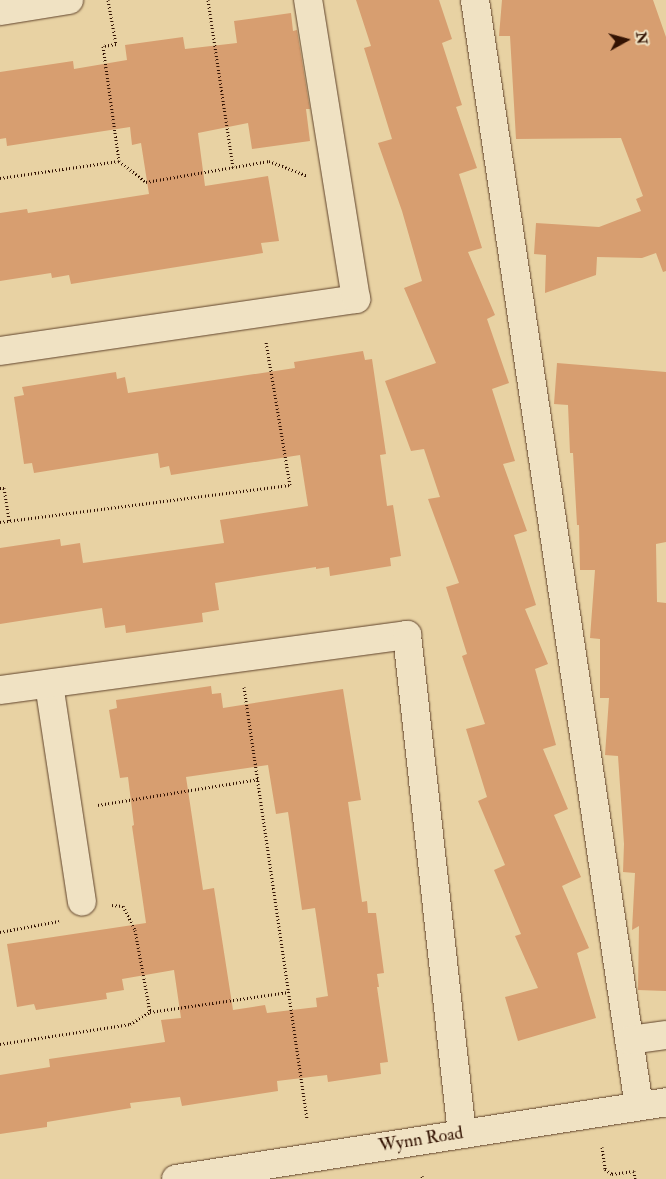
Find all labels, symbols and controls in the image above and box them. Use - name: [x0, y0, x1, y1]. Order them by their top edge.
- north arrow: [601, 15, 651, 65]
- text: N: [632, 31, 651, 45]
- street label: Wynn Road: [377, 1123, 465, 1157]

